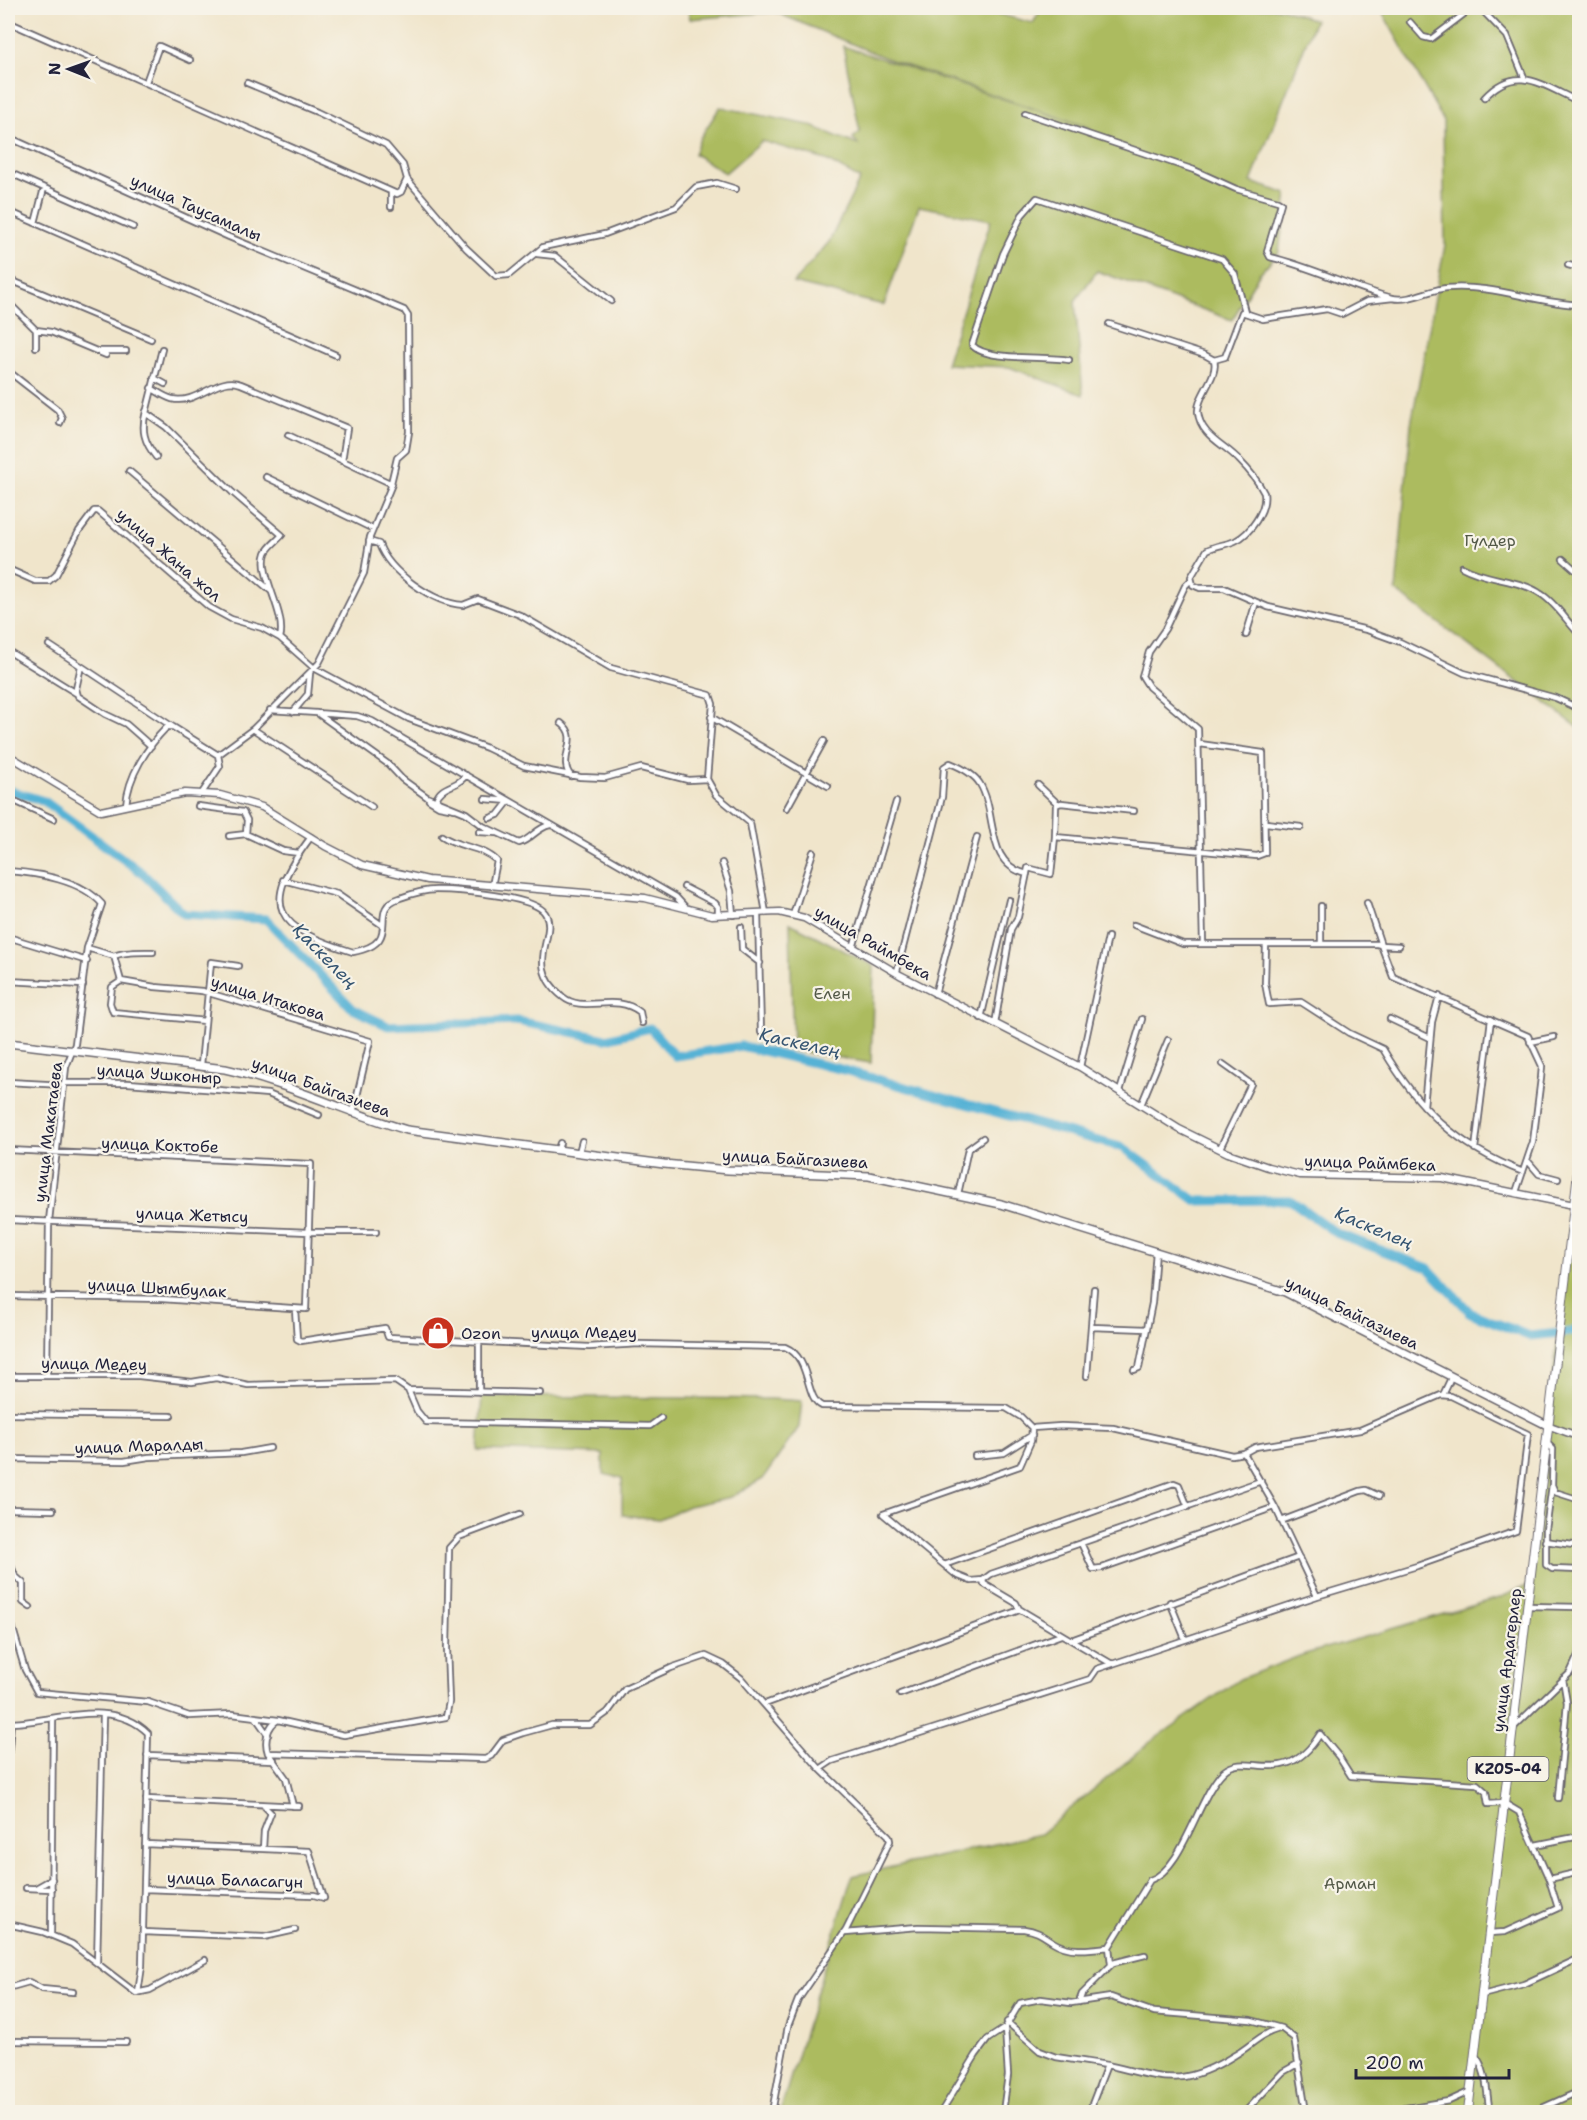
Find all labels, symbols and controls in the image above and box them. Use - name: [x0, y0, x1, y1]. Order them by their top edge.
- north arrow: [39, 39, 99, 99]
- text: N: [44, 62, 65, 75]
- street label: улица Таусамалы: [127, 170, 265, 246]
- street label: улица Жана жол: [112, 504, 226, 606]
- park label: Гүлдер: [1464, 530, 1516, 551]
- street label: улица Раймбека: [811, 901, 935, 985]
- water label: Қаскелең: [288, 918, 362, 994]
- street label: улица Итакова: [208, 971, 328, 1025]
- park label: Елен: [813, 983, 851, 1004]
- water label: Қаскелең: [757, 1022, 843, 1064]
- street label: улица Байгазиева: [249, 1052, 393, 1122]
- street label: улица Ушконыр: [96, 1059, 222, 1089]
- street label: улица Макатаева: [29, 1060, 67, 1204]
- street label: улица Коктобе: [101, 1132, 219, 1158]
- street label: улица Байгазиева: [721, 1145, 869, 1173]
- street label: улица Раймбека: [1304, 1150, 1436, 1176]
- water label: Қаскелең: [1331, 1201, 1417, 1255]
- street label: улица Жетысу: [135, 1203, 249, 1227]
- street label: улица Байгазиева: [1282, 1272, 1422, 1354]
- street label: улица Шымбулак: [87, 1274, 228, 1302]
- shop icon: Ozon: [420, 1315, 456, 1351]
- street label: улица Медеу: [531, 1322, 637, 1343]
- place label: Ozon: [461, 1323, 501, 1344]
- street label: улица Медеу: [41, 1353, 147, 1375]
- street label: улица Маралды: [74, 1433, 204, 1459]
- street label: улица Ардагерлер: [1488, 1587, 1526, 1733]
- road number: KZ05-04: [1468, 1757, 1549, 1781]
- street label: улица Баласагун: [167, 1867, 303, 1893]
- park label: Арман: [1324, 1873, 1376, 1894]
- scale bar: [1356, 2042, 1509, 2080]
- text: 200 m: [1365, 2051, 1424, 2075]

